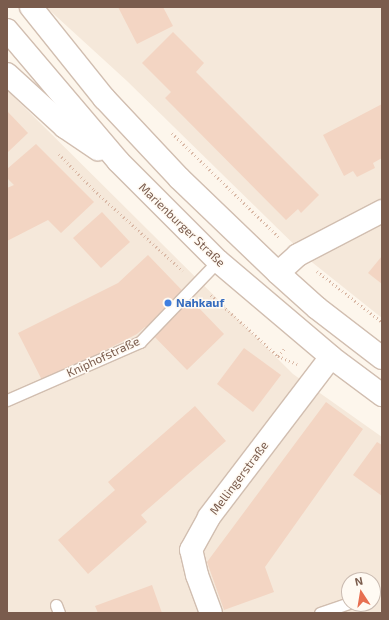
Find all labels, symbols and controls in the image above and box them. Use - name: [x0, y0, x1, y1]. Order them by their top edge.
- street label: Marienburger Straße: [136, 180, 228, 270]
- place label: Nahkauf: [176, 296, 224, 310]
- marker: Nahkauf: [163, 298, 173, 308]
- street label: Kniphofstraße: [64, 334, 142, 380]
- street label: Mellingerstraße: [207, 438, 271, 518]
- north arrow: [341, 572, 381, 612]
- text: N: [353, 574, 364, 588]

